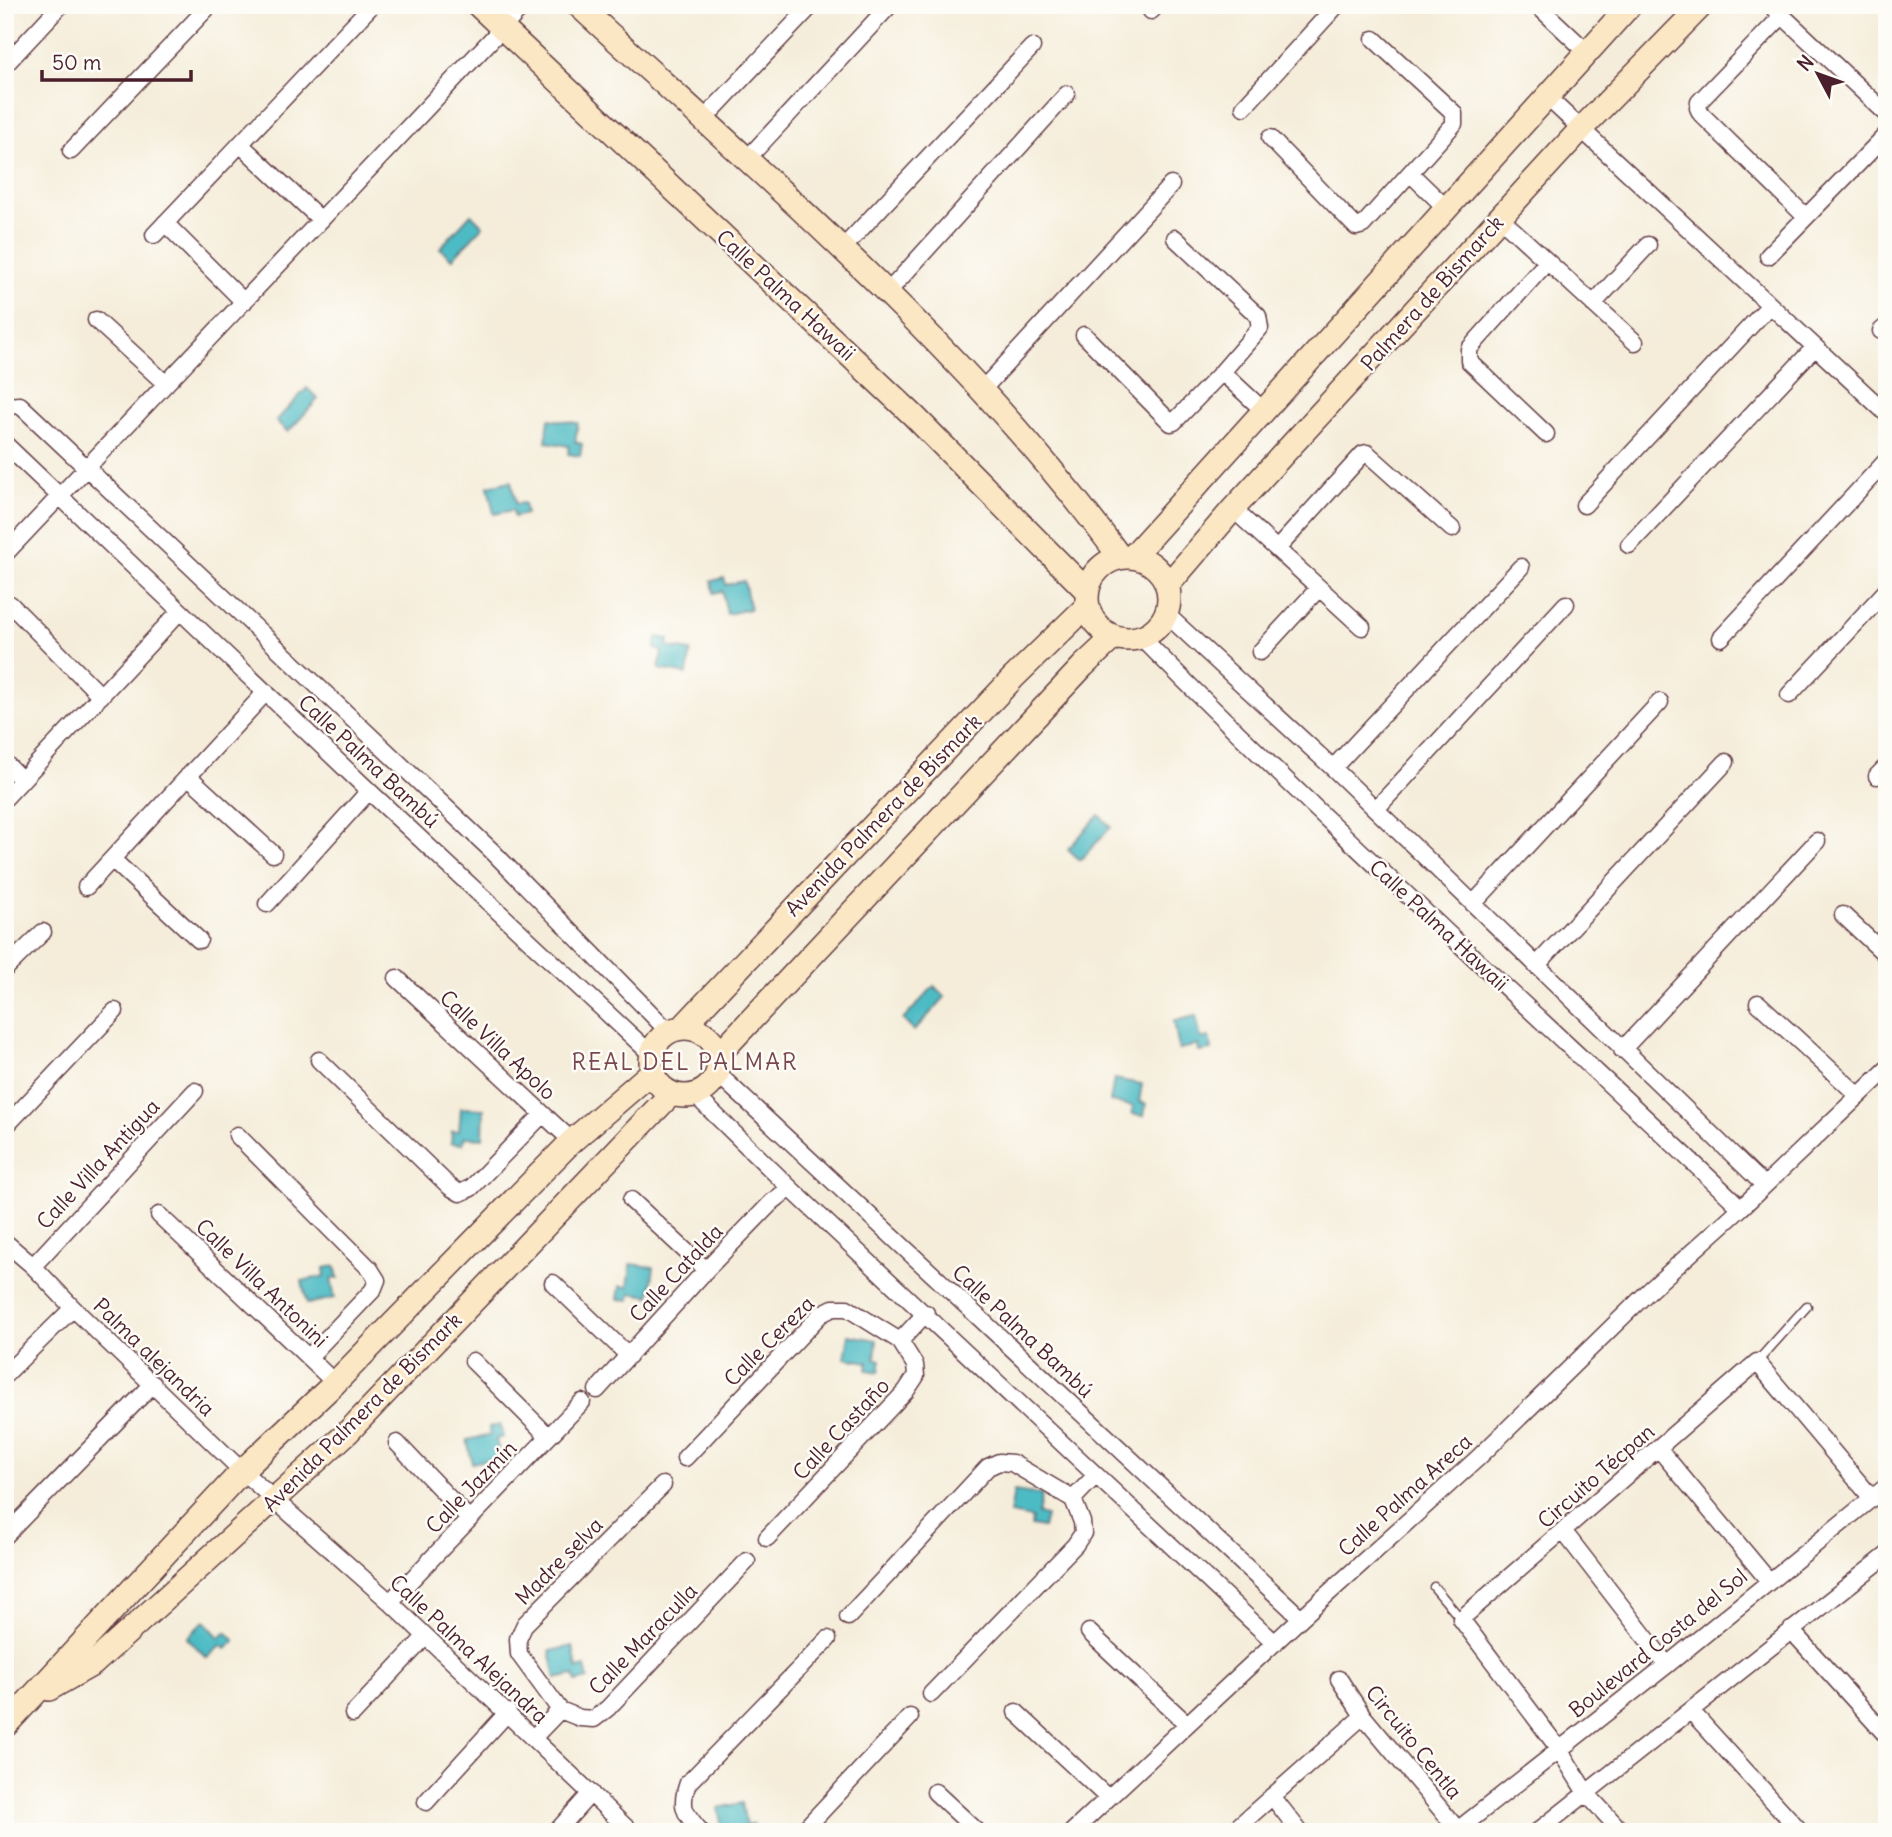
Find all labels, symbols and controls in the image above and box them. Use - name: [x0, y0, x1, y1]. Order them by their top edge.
- scale bar: [42, 38, 191, 82]
- north arrow: [1784, 38, 1854, 108]
- text: 50 m: [52, 49, 101, 76]
- text: N: [1792, 50, 1819, 76]
- street label: Palmera de Bismarck: [1355, 209, 1509, 377]
- street label: Calle Palma Hawaii: [711, 224, 861, 366]
- street label: Calle Palma Bambú: [293, 689, 445, 833]
- street label: Avenida Palmera de Bismark: [779, 708, 987, 922]
- street label: Calle Palma Hawaii: [1364, 854, 1514, 996]
- street label: Calle Villa Apolo: [434, 984, 562, 1106]
- district label: REAL DEL PALMAR: [571, 1047, 799, 1076]
- street label: Calle Villa Antigua: [31, 1093, 165, 1235]
- street label: Calle Villa Antonini: [190, 1213, 334, 1353]
- street label: Calle Catalda: [623, 1218, 729, 1328]
- street label: Calle Palma Bambú: [947, 1259, 1099, 1403]
- street label: Calle Cereza: [718, 1290, 820, 1392]
- street label: Palma alejandria: [88, 1292, 220, 1422]
- street label: Avenida Palmera de Bismark: [257, 1307, 467, 1517]
- street label: Calle Castaño: [787, 1372, 895, 1486]
- street label: Circuito Técpan: [1532, 1418, 1660, 1534]
- street label: Calle Palma Areca: [1332, 1428, 1478, 1562]
- street label: Calle Jazmín: [420, 1435, 522, 1539]
- street label: Madre selva: [509, 1511, 609, 1611]
- street label: Boulevard Costa del Sol: [1563, 1563, 1753, 1723]
- street label: Calle Palma Alejandra: [384, 1569, 554, 1729]
- street label: Calle Maraculla: [583, 1578, 703, 1700]
- street label: Circuito Centla: [1360, 1680, 1468, 1804]

